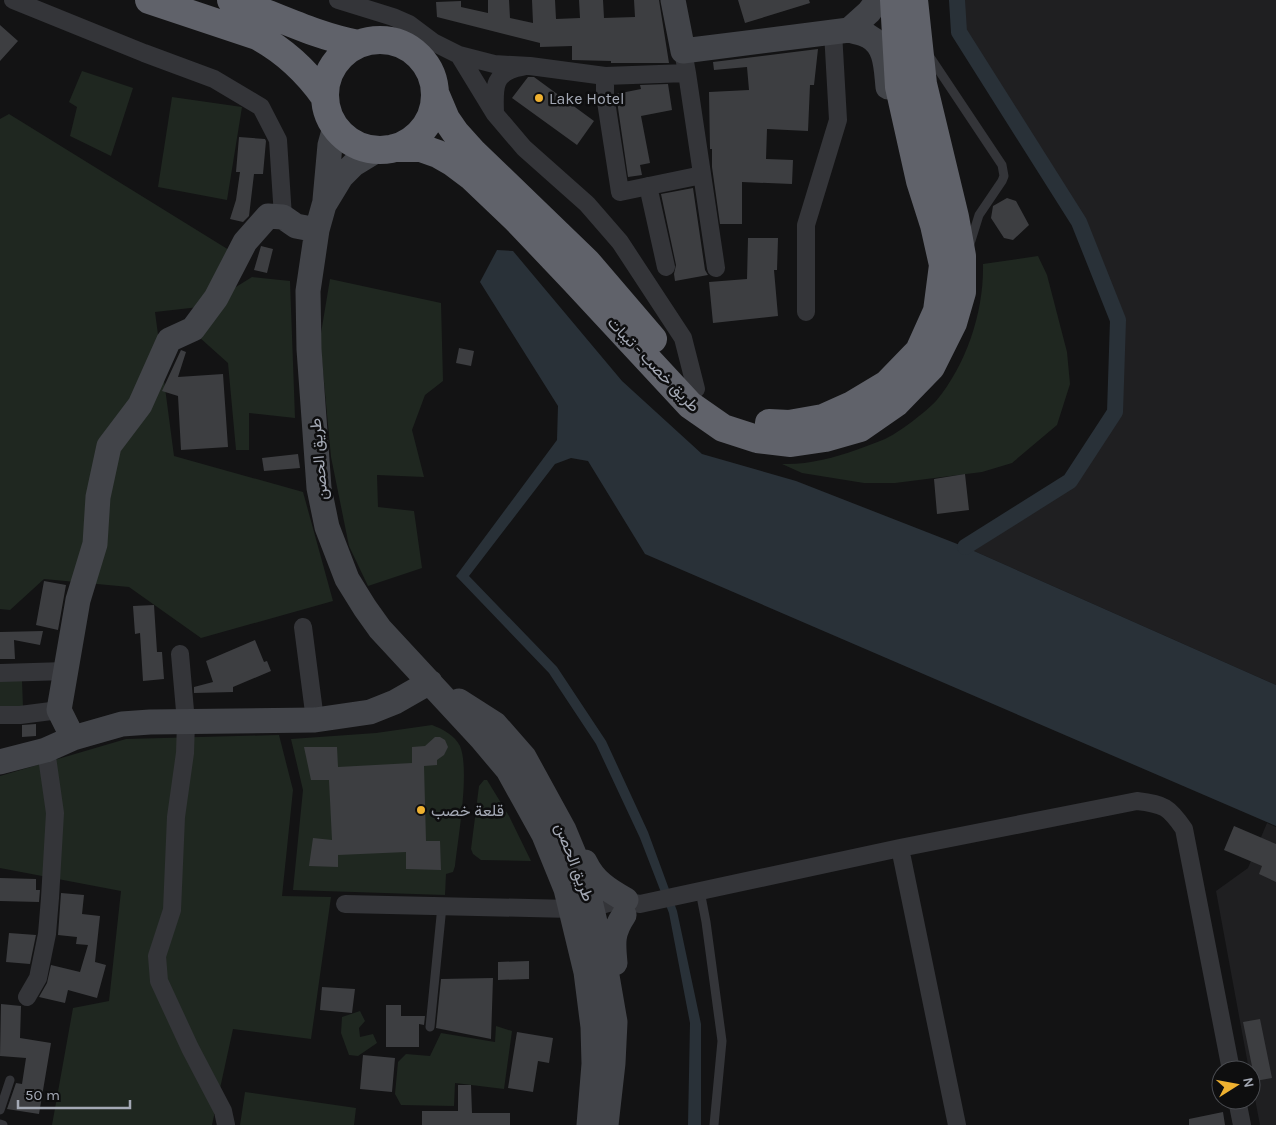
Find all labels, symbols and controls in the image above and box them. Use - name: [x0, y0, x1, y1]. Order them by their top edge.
- place label: Lake Hotel: [549, 89, 624, 108]
- marker: Lake Hotel: [533, 92, 545, 104]
- street label: طريق خصب - تيبات: [603, 313, 704, 416]
- street label: طريق الحصن: [305, 417, 333, 501]
- place label: قلعة خصب: [431, 801, 504, 820]
- marker: قلعة خصب: [415, 804, 427, 816]
- street label: طريق الحصن: [550, 820, 598, 904]
- north arrow: [1211, 1060, 1261, 1110]
- text: N: [1239, 1076, 1258, 1089]
- scale bar: [18, 1078, 130, 1110]
- text: 50 m: [25, 1086, 60, 1104]

